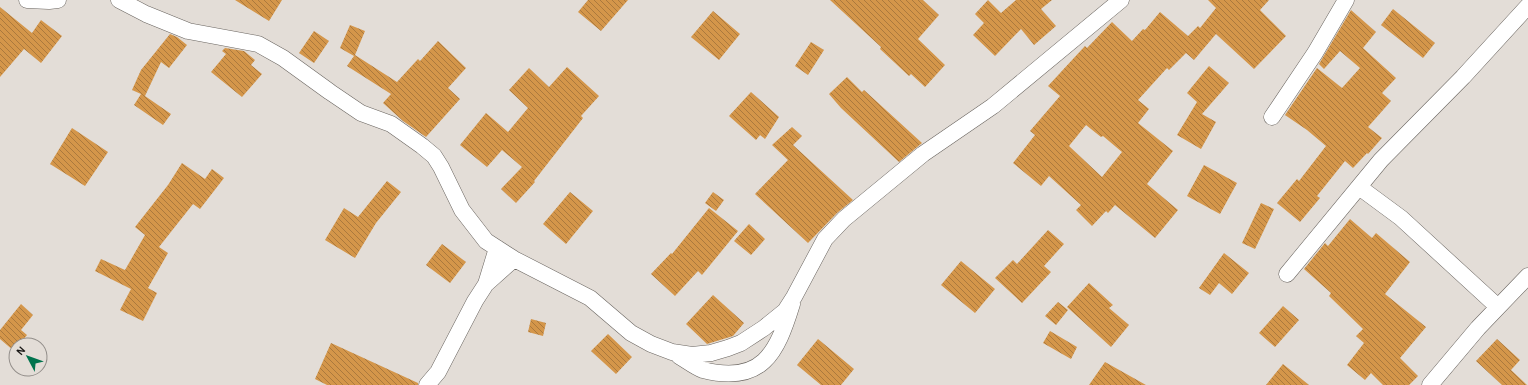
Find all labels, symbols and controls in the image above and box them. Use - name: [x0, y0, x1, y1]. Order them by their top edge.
- north arrow: [8, 337, 48, 377]
- text: N: [14, 344, 27, 357]

